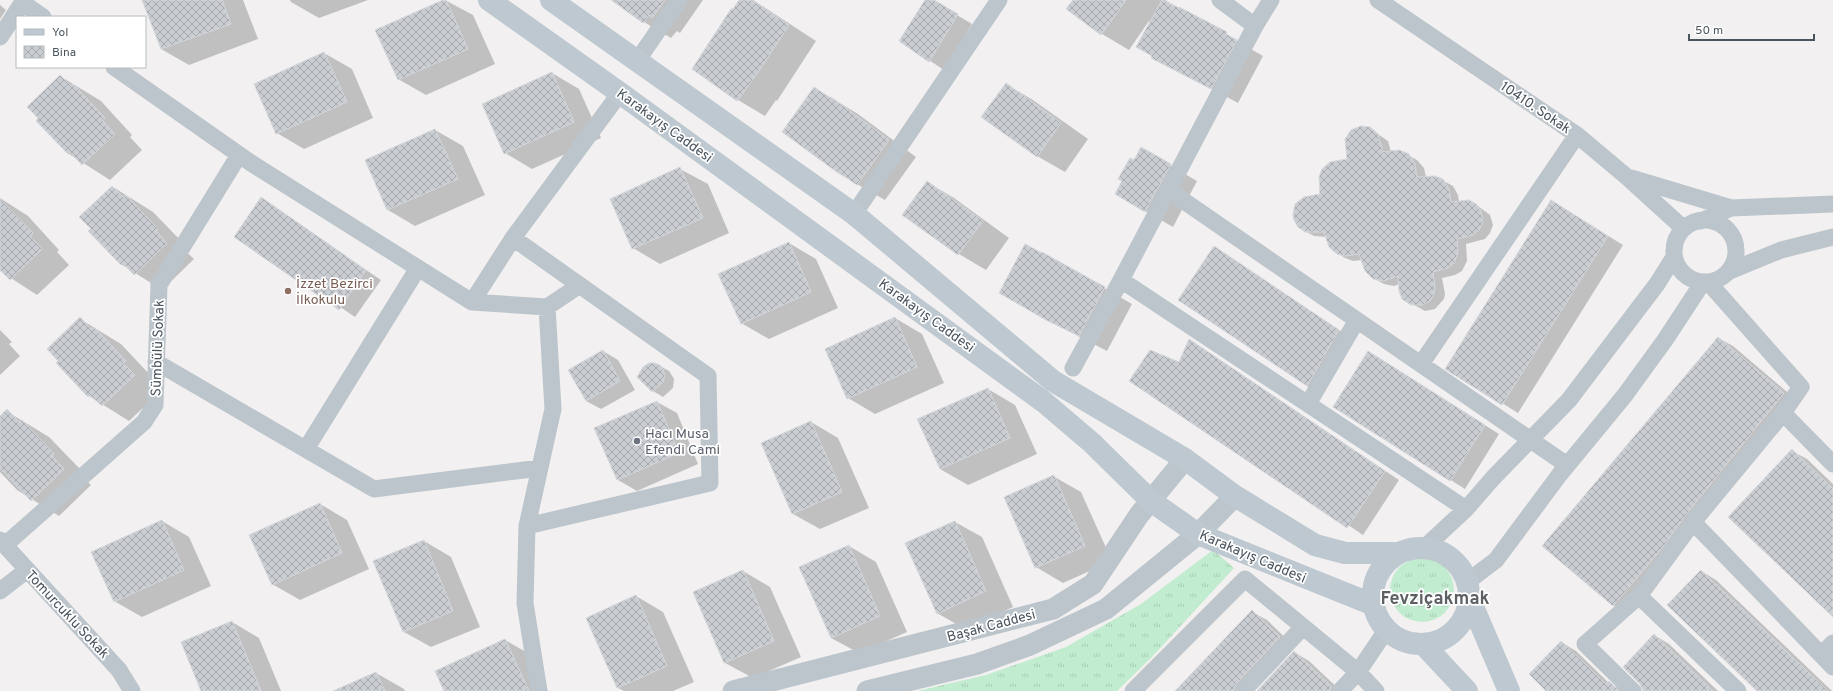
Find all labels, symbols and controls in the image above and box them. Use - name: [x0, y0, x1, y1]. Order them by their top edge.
- legend: [16, 16, 146, 68]
- scale bar: [1689, 16, 1814, 42]
- text: 50 m: [1695, 23, 1723, 39]
- text: Yol: [52, 25, 68, 41]
- text: Bina: [52, 45, 76, 61]
- street label: 10410. Sokak: [1497, 78, 1574, 138]
- street label: Karakayış Caddesi: [613, 86, 715, 167]
- place label: İzzet Bezirci İlkokulu: [296, 275, 373, 309]
- street label: Karakayış Caddesi: [875, 276, 977, 357]
- marker: İzzet Bezirci İlkokulu: [283, 286, 293, 296]
- street label: Sümbülü Sokak: [148, 300, 169, 397]
- place label: Hacı Musa Efendi Cami: [645, 426, 720, 459]
- marker: Hacı Musa Efendi Cami: [632, 436, 642, 446]
- street label: Karakayış Caddesi: [1196, 527, 1308, 588]
- street label: Tomurcuklu Sokak: [22, 567, 112, 663]
- district label: Fevziçakmak: [1381, 588, 1490, 611]
- street label: Başak Caddesi: [945, 606, 1038, 646]

